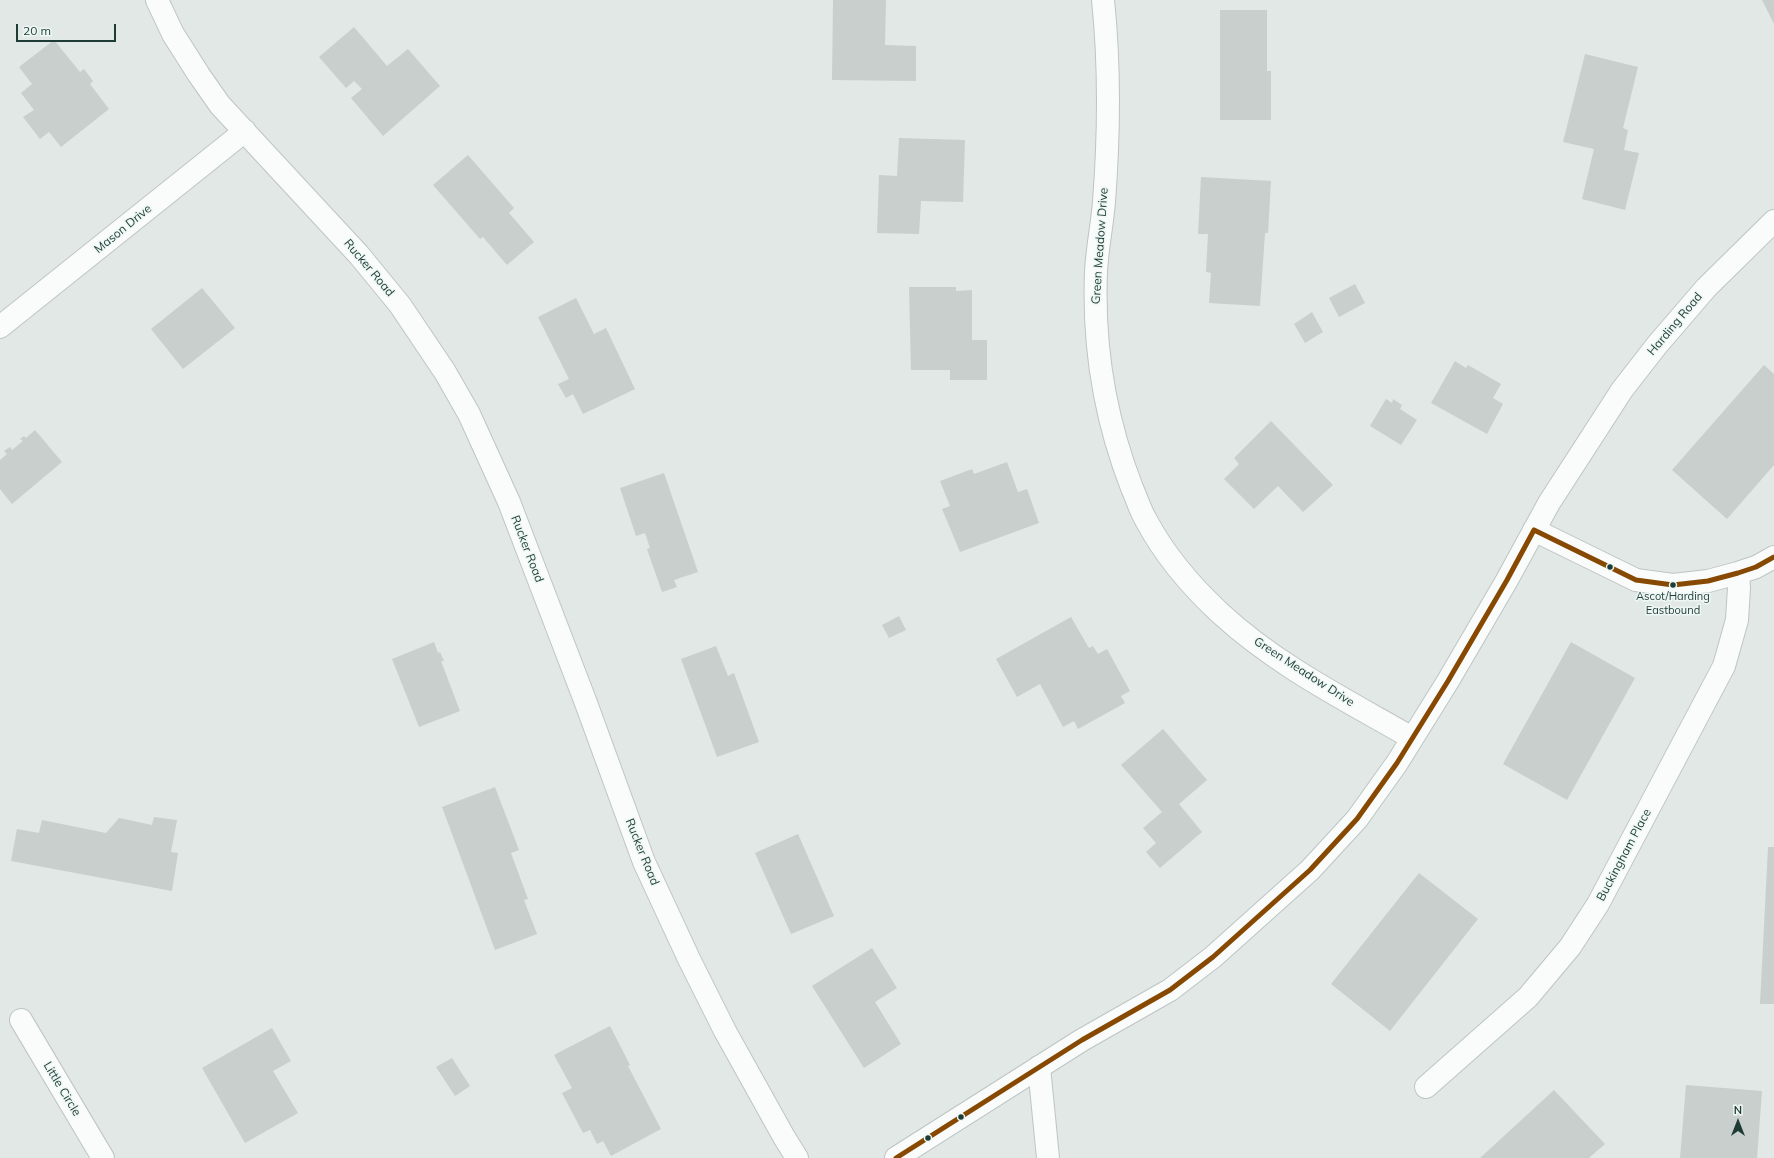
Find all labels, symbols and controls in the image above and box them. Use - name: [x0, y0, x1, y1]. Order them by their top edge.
- scale bar: [18, 16, 118, 42]
- text: 20 m: [23, 23, 51, 38]
- street label: Green Meadow Drive: [1089, 187, 1111, 305]
- street label: Mason Drive: [91, 202, 155, 256]
- street label: Rucker Road: [341, 236, 397, 300]
- street label: Harding Road: [1645, 290, 1705, 358]
- street label: Rucker Road: [508, 513, 546, 585]
- unlabelled marker: [1605, 562, 1615, 572]
- marker: Ascot/Harding Eastbound: [1668, 580, 1678, 590]
- place label: Ascot/Harding Eastbound: [1636, 590, 1710, 616]
- street label: Green Meadow Drive: [1251, 634, 1357, 710]
- street label: Buckingham Place: [1594, 806, 1654, 904]
- street label: Rucker Road: [622, 817, 662, 887]
- street label: Little Circle: [40, 1059, 84, 1119]
- north arrow: [1718, 1102, 1758, 1142]
- text: N: [1734, 1103, 1742, 1117]
- unlabelled marker: [956, 1112, 966, 1122]
- unlabelled marker: [923, 1133, 933, 1143]

